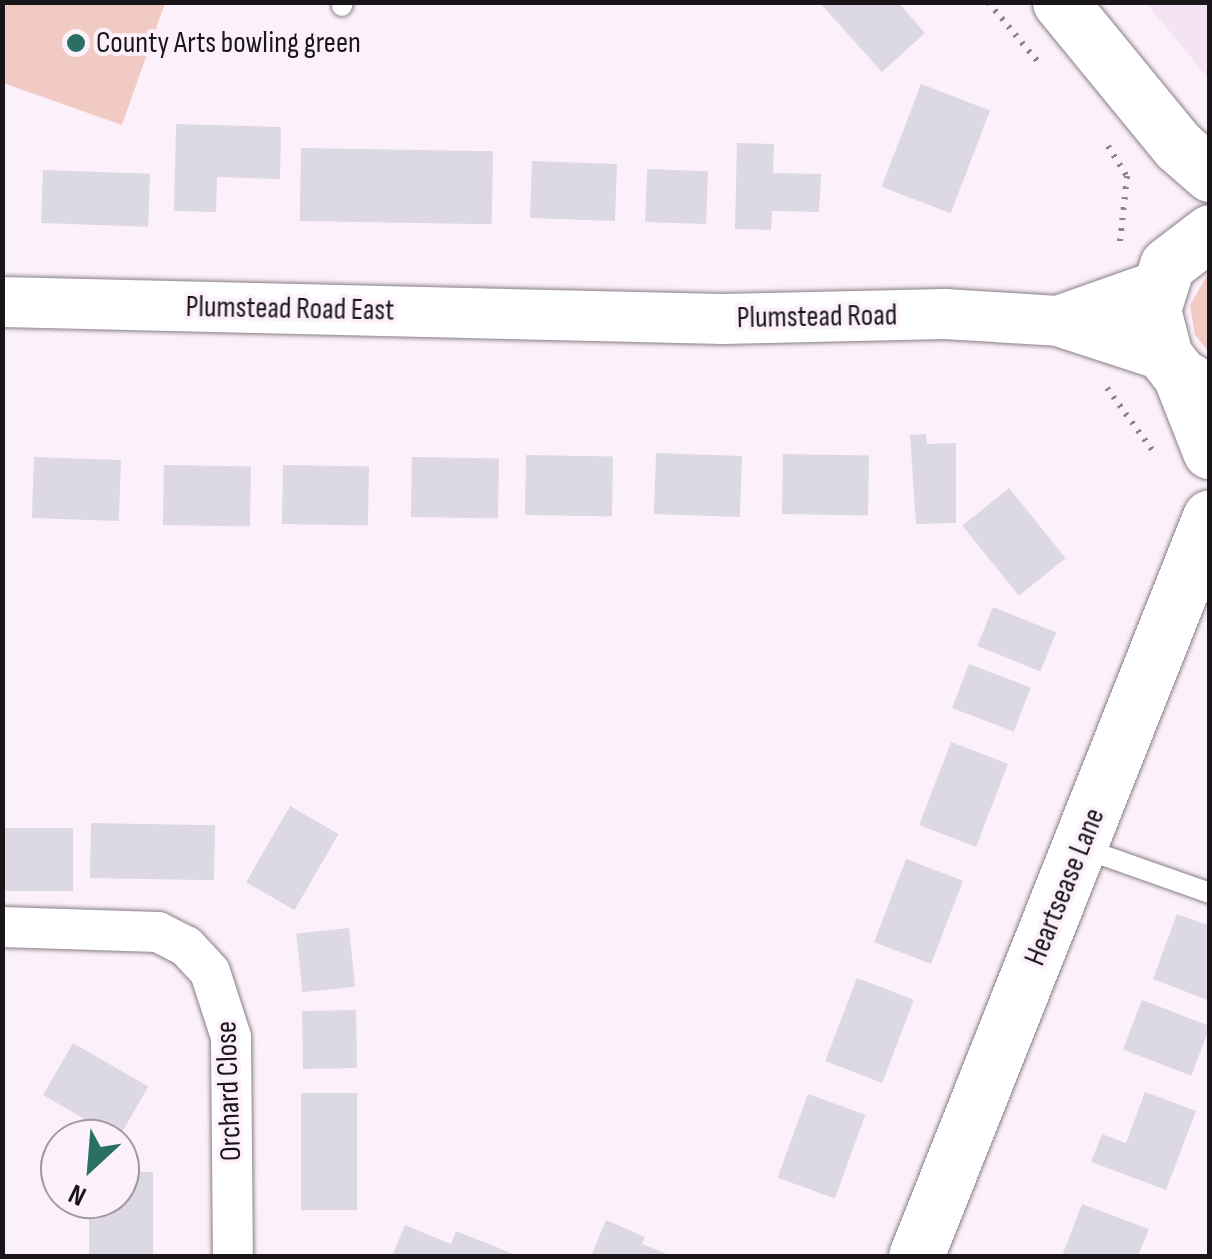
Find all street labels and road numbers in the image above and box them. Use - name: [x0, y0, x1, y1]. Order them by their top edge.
- street label: Plumstead Road East: [185, 289, 395, 329]
- street label: Plumstead Road: [736, 298, 898, 336]
- street label: Heartsease Lane: [1017, 803, 1113, 971]
- street label: Orchard Close: [209, 1020, 249, 1162]

